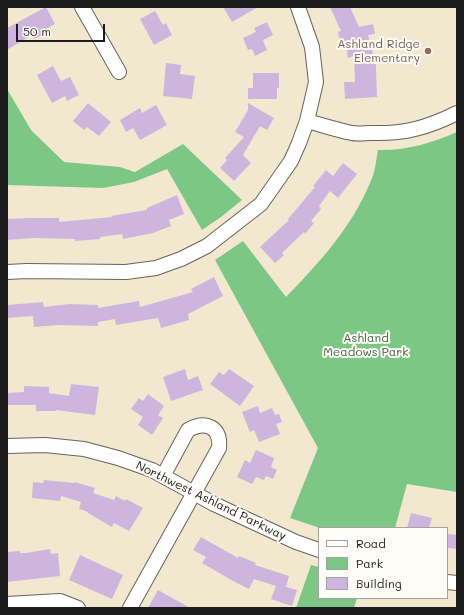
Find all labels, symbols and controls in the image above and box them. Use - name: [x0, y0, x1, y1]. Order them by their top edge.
- scale bar: [18, 16, 107, 42]
- text: 50 m: [23, 23, 51, 39]
- place label: Ashland Ridge Elementary: [337, 37, 420, 65]
- marker: Ashland Ridge Elementary: [423, 46, 433, 56]
- park label: Ashland Meadows Park: [323, 331, 409, 359]
- street label: Northwest Ashland Parkway: [133, 458, 289, 544]
- legend: [318, 527, 448, 599]
- text: Road: [356, 535, 386, 551]
- text: Park: [356, 555, 383, 571]
- text: Building: [356, 575, 402, 591]

